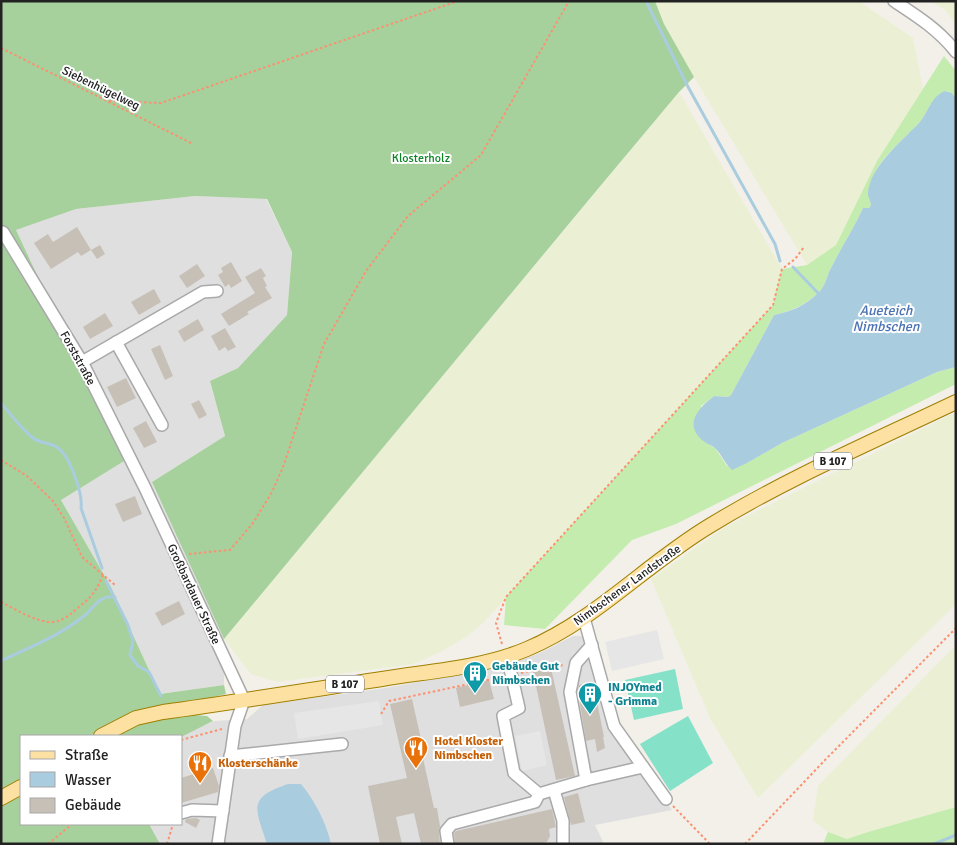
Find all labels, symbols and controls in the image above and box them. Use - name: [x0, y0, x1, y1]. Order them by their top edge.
- street label: Siebenhügelweg: [60, 63, 142, 114]
- park label: Klosterholz: [392, 151, 450, 166]
- water label: Aueteich Nimbschen: [853, 302, 920, 335]
- street label: Forststraße: [57, 329, 99, 388]
- road number: B 107: [814, 452, 852, 470]
- street label: Nimbschener Landstraße: [571, 541, 684, 629]
- street label: Großbardauer Straße: [164, 542, 223, 647]
- place label: Gebäude Gut Nimbschen: [492, 659, 559, 688]
- building icon: Gebäude Gut Nimbschen: [462, 660, 488, 694]
- road number: B 107: [326, 676, 364, 692]
- place label: INJOYmed - Grimma: [608, 680, 662, 709]
- building icon: INJOYmed - Grimma: [577, 681, 603, 715]
- place label: Hotel Kloster Nimbschen: [434, 734, 503, 763]
- legend: [20, 735, 182, 825]
- restaurant icon: Hotel Kloster Nimbschen: [403, 735, 429, 769]
- text: Straße: [65, 746, 109, 764]
- restaurant icon: Klosterschänke: [187, 750, 213, 784]
- place label: Klosterschänke: [218, 756, 298, 771]
- text: Wasser: [65, 771, 111, 789]
- text: Gebäude: [65, 796, 121, 814]

